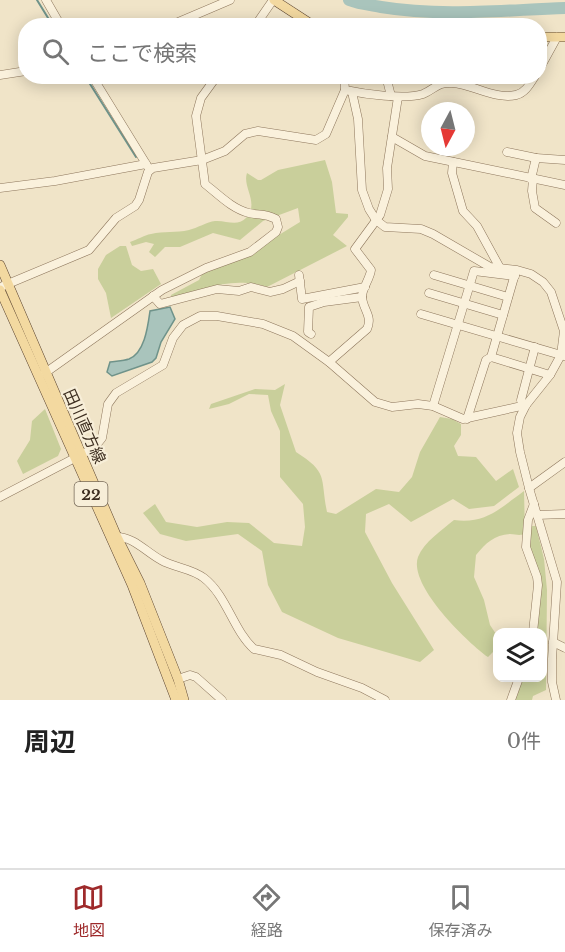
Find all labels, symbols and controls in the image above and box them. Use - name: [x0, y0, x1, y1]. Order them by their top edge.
- search box: [18, 18, 547, 84]
- icon: search: [39, 35, 72, 68]
- text: ここで検索: [87, 40, 197, 67]
- north arrow: [421, 102, 475, 156]
- street label: 田川直方線: [60, 385, 110, 467]
- road number: 22: [74, 482, 107, 506]
- map controls: [493, 628, 547, 682]
- button: layers: [493, 628, 547, 682]
- text: 周辺: [24, 726, 76, 758]
- text: 0件: [507, 729, 541, 753]
- tab: 地図: [72, 881, 105, 941]
- tab: 経路: [250, 881, 283, 941]
- tab: 保存済み: [428, 881, 492, 941]

